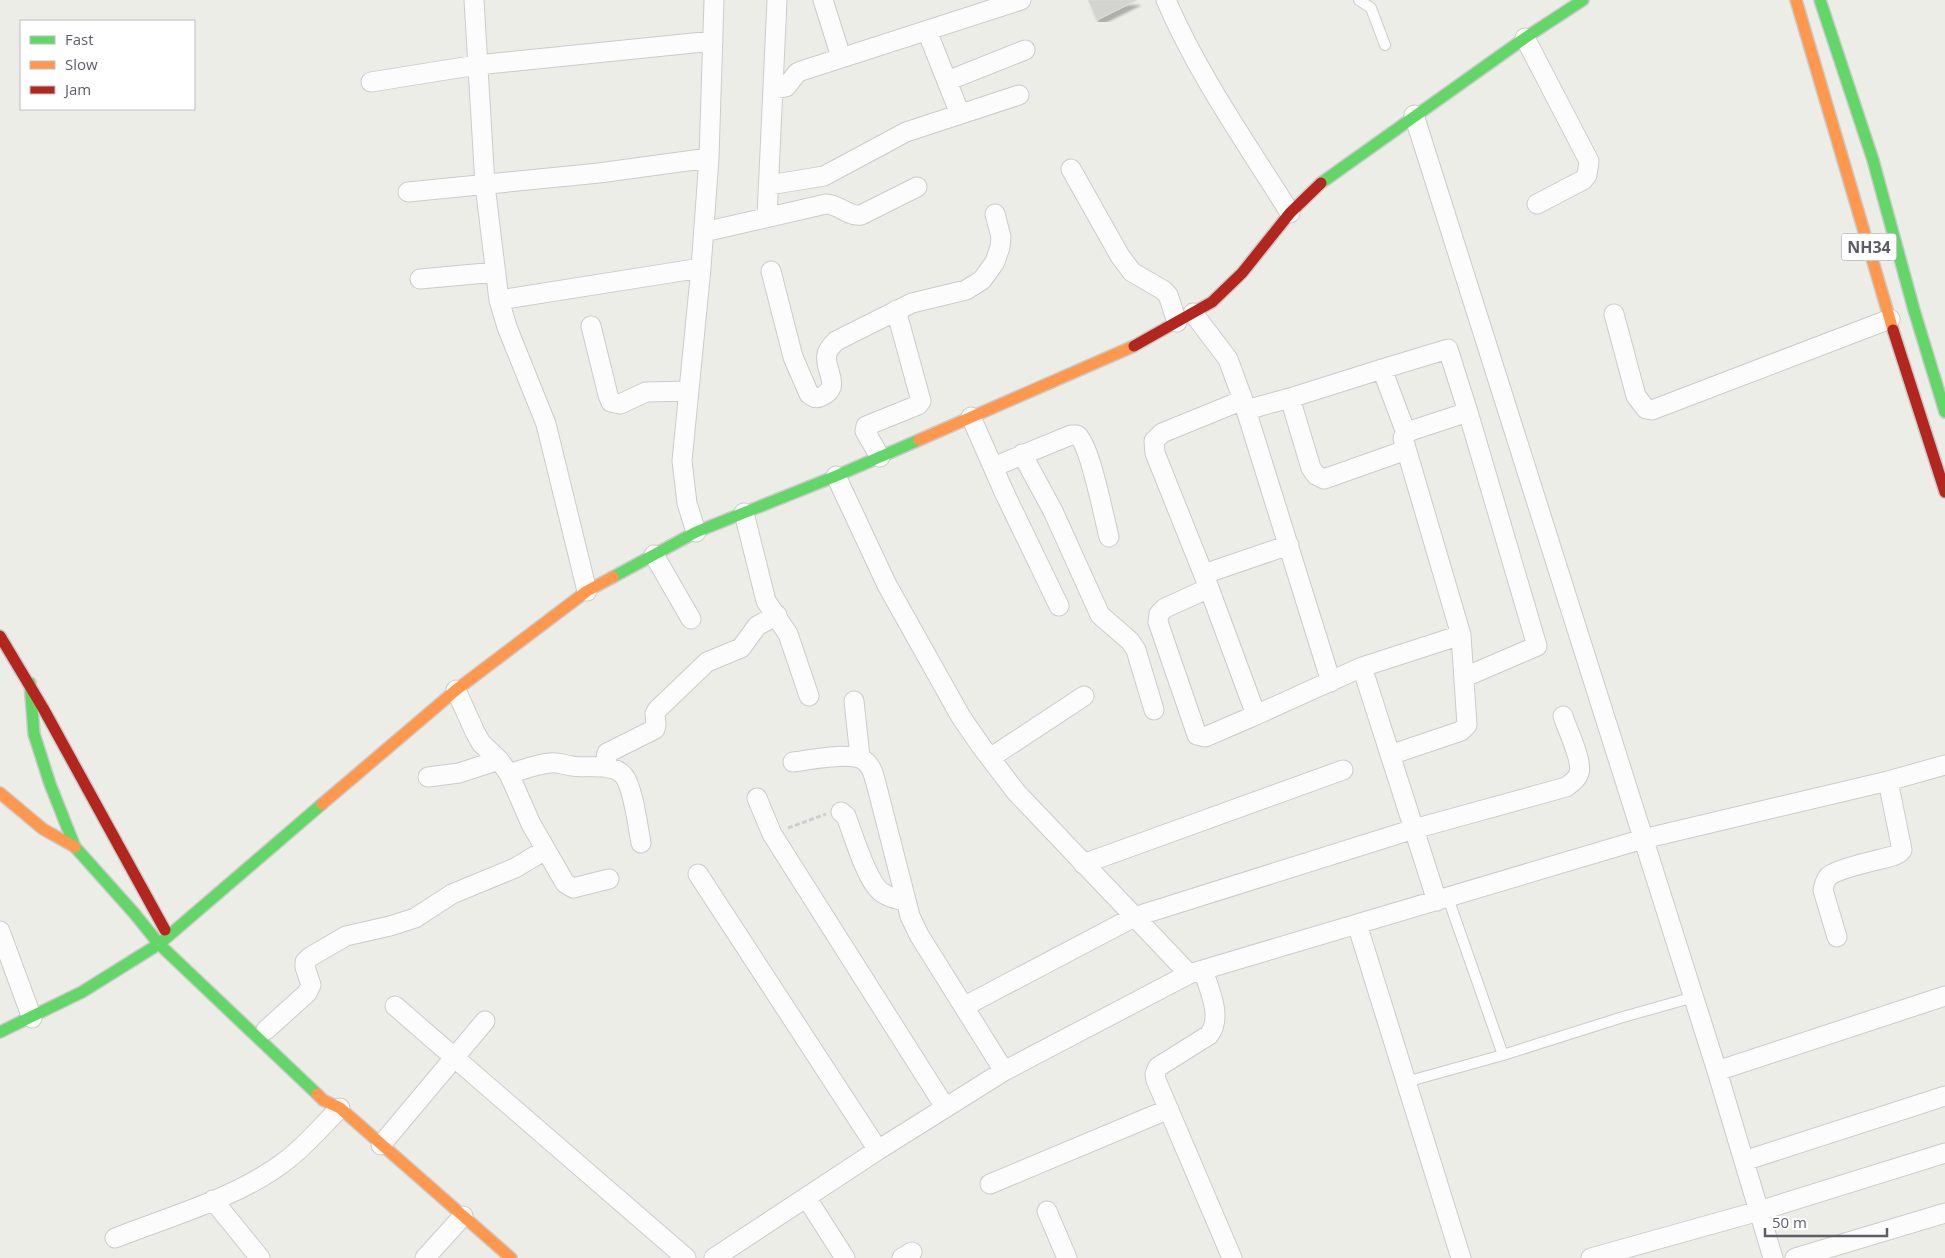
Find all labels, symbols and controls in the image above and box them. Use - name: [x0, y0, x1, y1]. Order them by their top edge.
- legend: [20, 20, 195, 110]
- text: Fast: [65, 29, 94, 49]
- text: Slow: [65, 54, 98, 74]
- text: Jam: [63, 79, 91, 99]
- road number: NH34: [1842, 233, 1896, 260]
- scale bar: [1765, 1206, 1888, 1238]
- text: 50 m: [1772, 1212, 1807, 1232]

